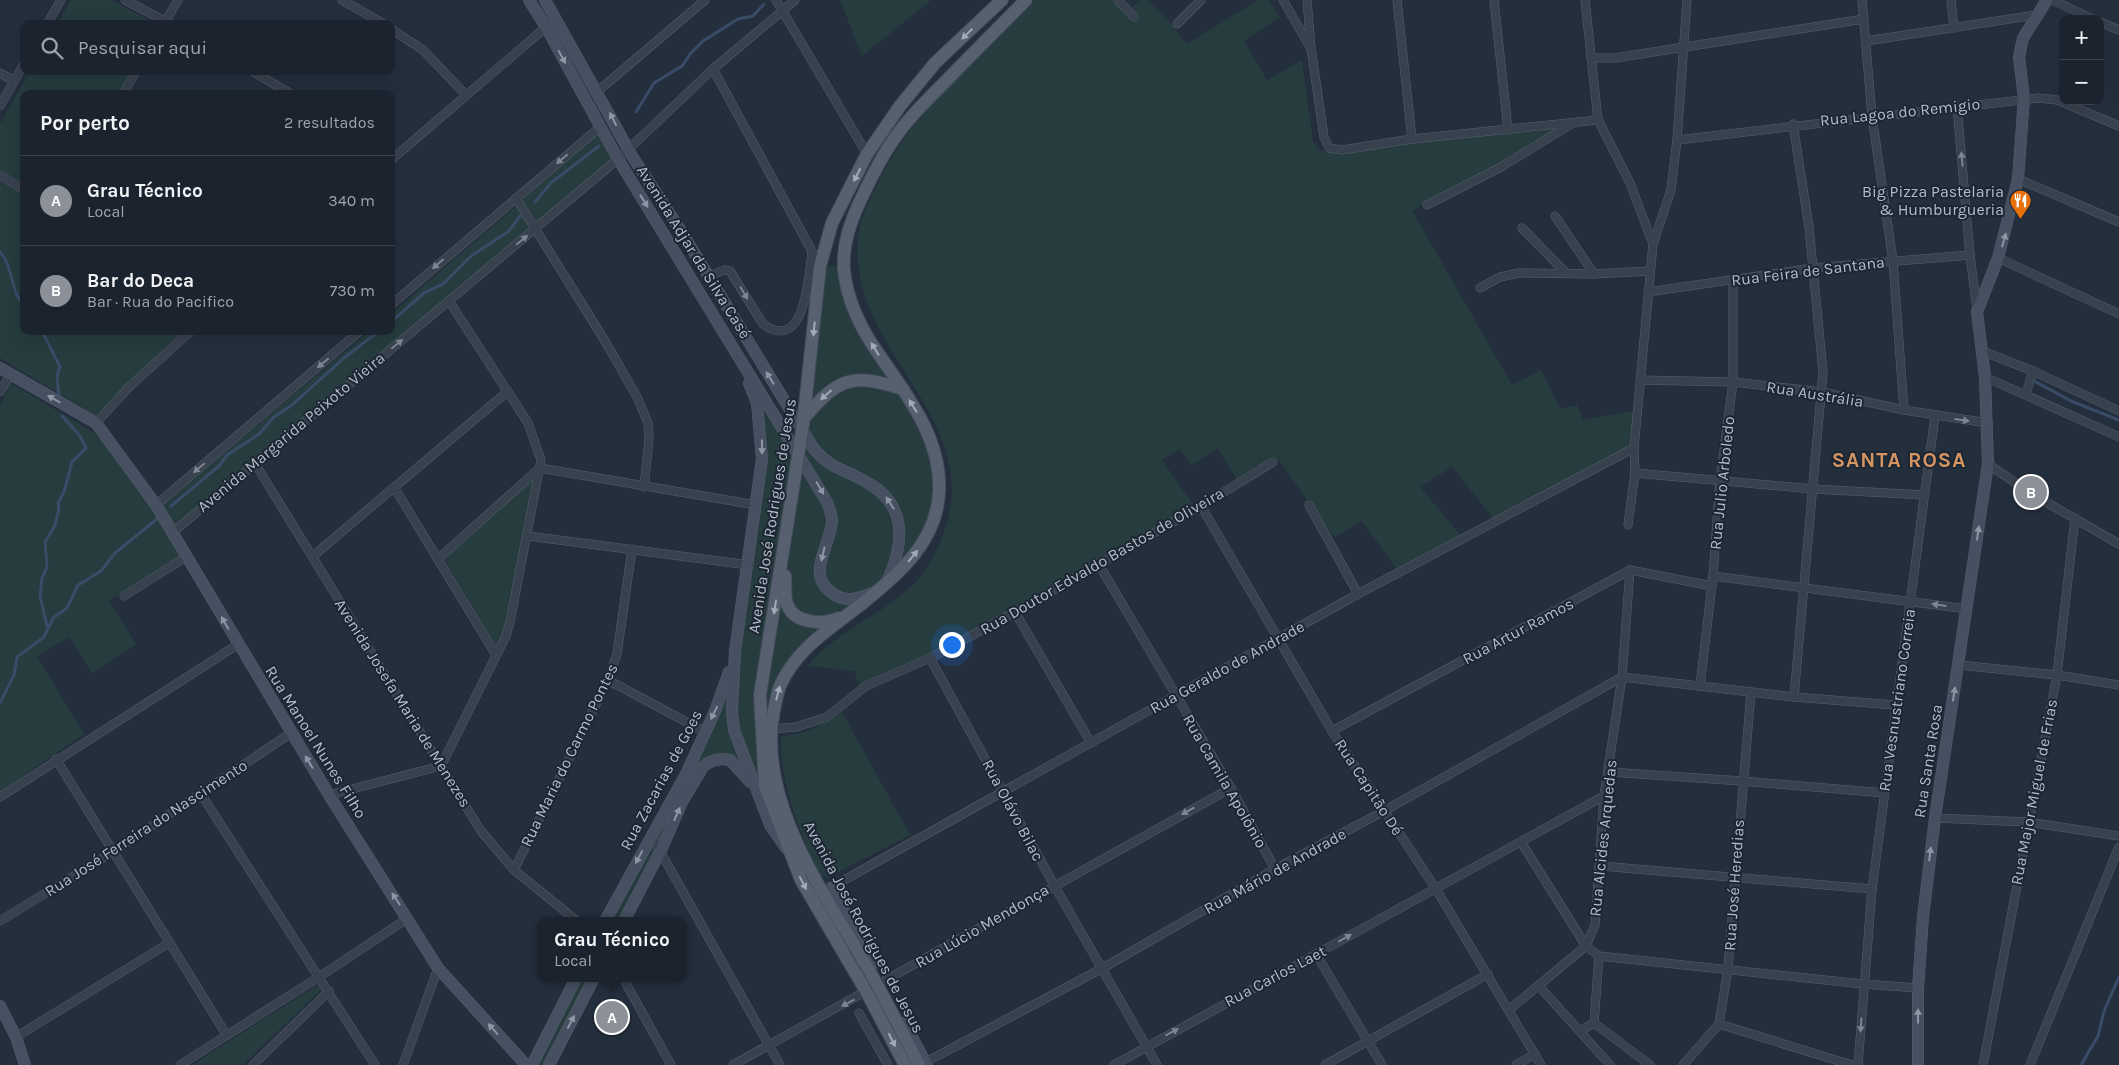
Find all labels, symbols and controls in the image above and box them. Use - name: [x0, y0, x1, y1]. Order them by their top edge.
- map controls: [2059, 15, 2104, 105]
- button: +: [2059, 15, 2104, 60]
- search box: [20, 20, 395, 75]
- one-way arrow: [961, 28, 973, 40]
- icon: search: [38, 34, 66, 62]
- text: Pesquisar aqui: [78, 37, 207, 59]
- one-way arrow: [558, 50, 566, 64]
- button: −: [2059, 60, 2104, 105]
- street label: Rua Lagoa do Remigio: [1819, 94, 1981, 130]
- text: Por perto: [40, 111, 130, 135]
- text: 2 resultados: [284, 113, 375, 132]
- one-way arrow: [608, 113, 617, 126]
- one-way arrow: [1957, 151, 1965, 167]
- one-way arrow: [556, 153, 568, 164]
- street label: Avenida Adjar da Silva Casé: [633, 162, 755, 342]
- one-way arrow: [853, 168, 861, 182]
- text: Grau Técnico: [87, 180, 203, 202]
- place label: Big Pizza Pastelaria & Humburgueria: [1862, 182, 2004, 219]
- restaurant icon: Big Pizza Pastelaria & Humburgueria: [2008, 188, 2032, 219]
- text: A: [51, 191, 61, 210]
- text: 340 m: [328, 191, 375, 210]
- one-way arrow: [639, 194, 648, 207]
- text: Local: [87, 202, 125, 221]
- one-way arrow: [2000, 232, 2008, 247]
- one-way arrow: [515, 234, 528, 245]
- street label: Rua Feira de Santana: [1730, 252, 1886, 290]
- one-way arrow: [433, 258, 445, 270]
- text: Bar do Deca: [87, 270, 194, 292]
- text: B: [51, 281, 61, 300]
- text: 730 m: [330, 281, 375, 300]
- one-way arrow: [739, 286, 748, 299]
- text: Bar · Rua do Pacifico: [87, 292, 234, 311]
- one-way arrow: [810, 322, 818, 338]
- one-way arrow: [390, 338, 403, 349]
- one-way arrow: [871, 343, 880, 356]
- street label: Avenida Margarida Peixoto Vieira: [193, 348, 389, 516]
- one-way arrow: [317, 357, 329, 368]
- one-way arrow: [765, 371, 774, 384]
- street label: Rua Austrália: [1765, 377, 1865, 411]
- one-way arrow: [819, 390, 832, 401]
- one-way arrow: [46, 395, 61, 403]
- street label: Avenida José Rodrigues de Jesus: [744, 397, 800, 635]
- one-way arrow: [909, 399, 918, 412]
- street label: Rua Julio Arboledo: [1706, 415, 1738, 551]
- one-way arrow: [1954, 416, 1970, 424]
- one-way arrow: [758, 439, 766, 455]
- district label: SANTA ROSA: [1832, 448, 1966, 472]
- one-way arrow: [193, 462, 205, 473]
- pin: B: [2015, 473, 2047, 511]
- one-way arrow: [815, 482, 824, 495]
- street label: Rua Doutor Edvaldo Bastos de Oliveira: [977, 483, 1227, 639]
- one-way arrow: [885, 496, 894, 510]
- one-way arrow: [1974, 525, 1982, 541]
- one-way arrow: [819, 546, 827, 562]
- one-way arrow: [907, 550, 918, 562]
- street label: Rua Artur Ramos: [1459, 594, 1577, 668]
- street label: Avenida Josefa Maria de Menezes: [331, 595, 475, 811]
- one-way arrow: [770, 599, 778, 615]
- one-way arrow: [1930, 600, 1946, 608]
- street label: Rua Vesnustriano Correia: [1875, 607, 1919, 793]
- one-way arrow: [220, 617, 229, 630]
- street label: Rua Geraldo de Andrade: [1146, 617, 1308, 717]
- your location: [939, 632, 965, 658]
- street label: Rua Maria do Carmo Pontes: [516, 660, 622, 850]
- street label: Rua Manoel Nunes Filho: [261, 662, 371, 822]
- one-way arrow: [775, 685, 783, 700]
- one-way arrow: [1951, 685, 1959, 701]
- street label: Rua Major Miguel de Frias: [2007, 697, 2061, 887]
- street label: Rua Santa Rosa: [1910, 703, 1946, 819]
- one-way arrow: [710, 706, 718, 720]
- street label: Rua Zacarias de Goes: [616, 707, 706, 853]
- street label: Rua Camila Apolônio: [1179, 711, 1271, 851]
- street label: Rua Capitão Dé: [1331, 735, 1407, 839]
- street label: Rua José Ferreira do Nascimento: [41, 755, 251, 901]
- one-way arrow: [304, 756, 313, 769]
- street label: Rua Olávo Bilac: [978, 756, 1048, 864]
- street label: Rua Alcides Arquedas: [1585, 759, 1621, 917]
- one-way arrow: [673, 807, 681, 821]
- one-way arrow: [1182, 807, 1195, 816]
- street label: Avenida José Rodrigues de Jesus: [800, 818, 928, 1036]
- street label: Rua José Heredias: [1720, 818, 1748, 952]
- street label: Rua Mário de Andrade: [1201, 824, 1349, 918]
- one-way arrow: [1926, 846, 1934, 862]
- one-way arrow: [635, 850, 643, 865]
- one-way arrow: [799, 876, 807, 891]
- street label: Rua Lúcio Mendonça: [912, 880, 1052, 972]
- one-way arrow: [392, 893, 401, 906]
- popup: [537, 917, 687, 982]
- text: Grau Técnico: [554, 929, 670, 951]
- one-way arrow: [1338, 934, 1353, 942]
- street label: Rua Carlos Laet: [1221, 941, 1329, 1011]
- text: Local: [554, 951, 592, 970]
- pin: A: [596, 998, 628, 1036]
- one-way arrow: [841, 999, 856, 1007]
- one-way arrow: [1914, 1008, 1922, 1024]
- one-way arrow: [567, 1015, 575, 1029]
- one-way arrow: [1856, 1017, 1864, 1033]
- one-way arrow: [487, 1023, 499, 1035]
- one-way arrow: [1165, 1028, 1179, 1036]
- one-way arrow: [888, 1033, 896, 1047]

